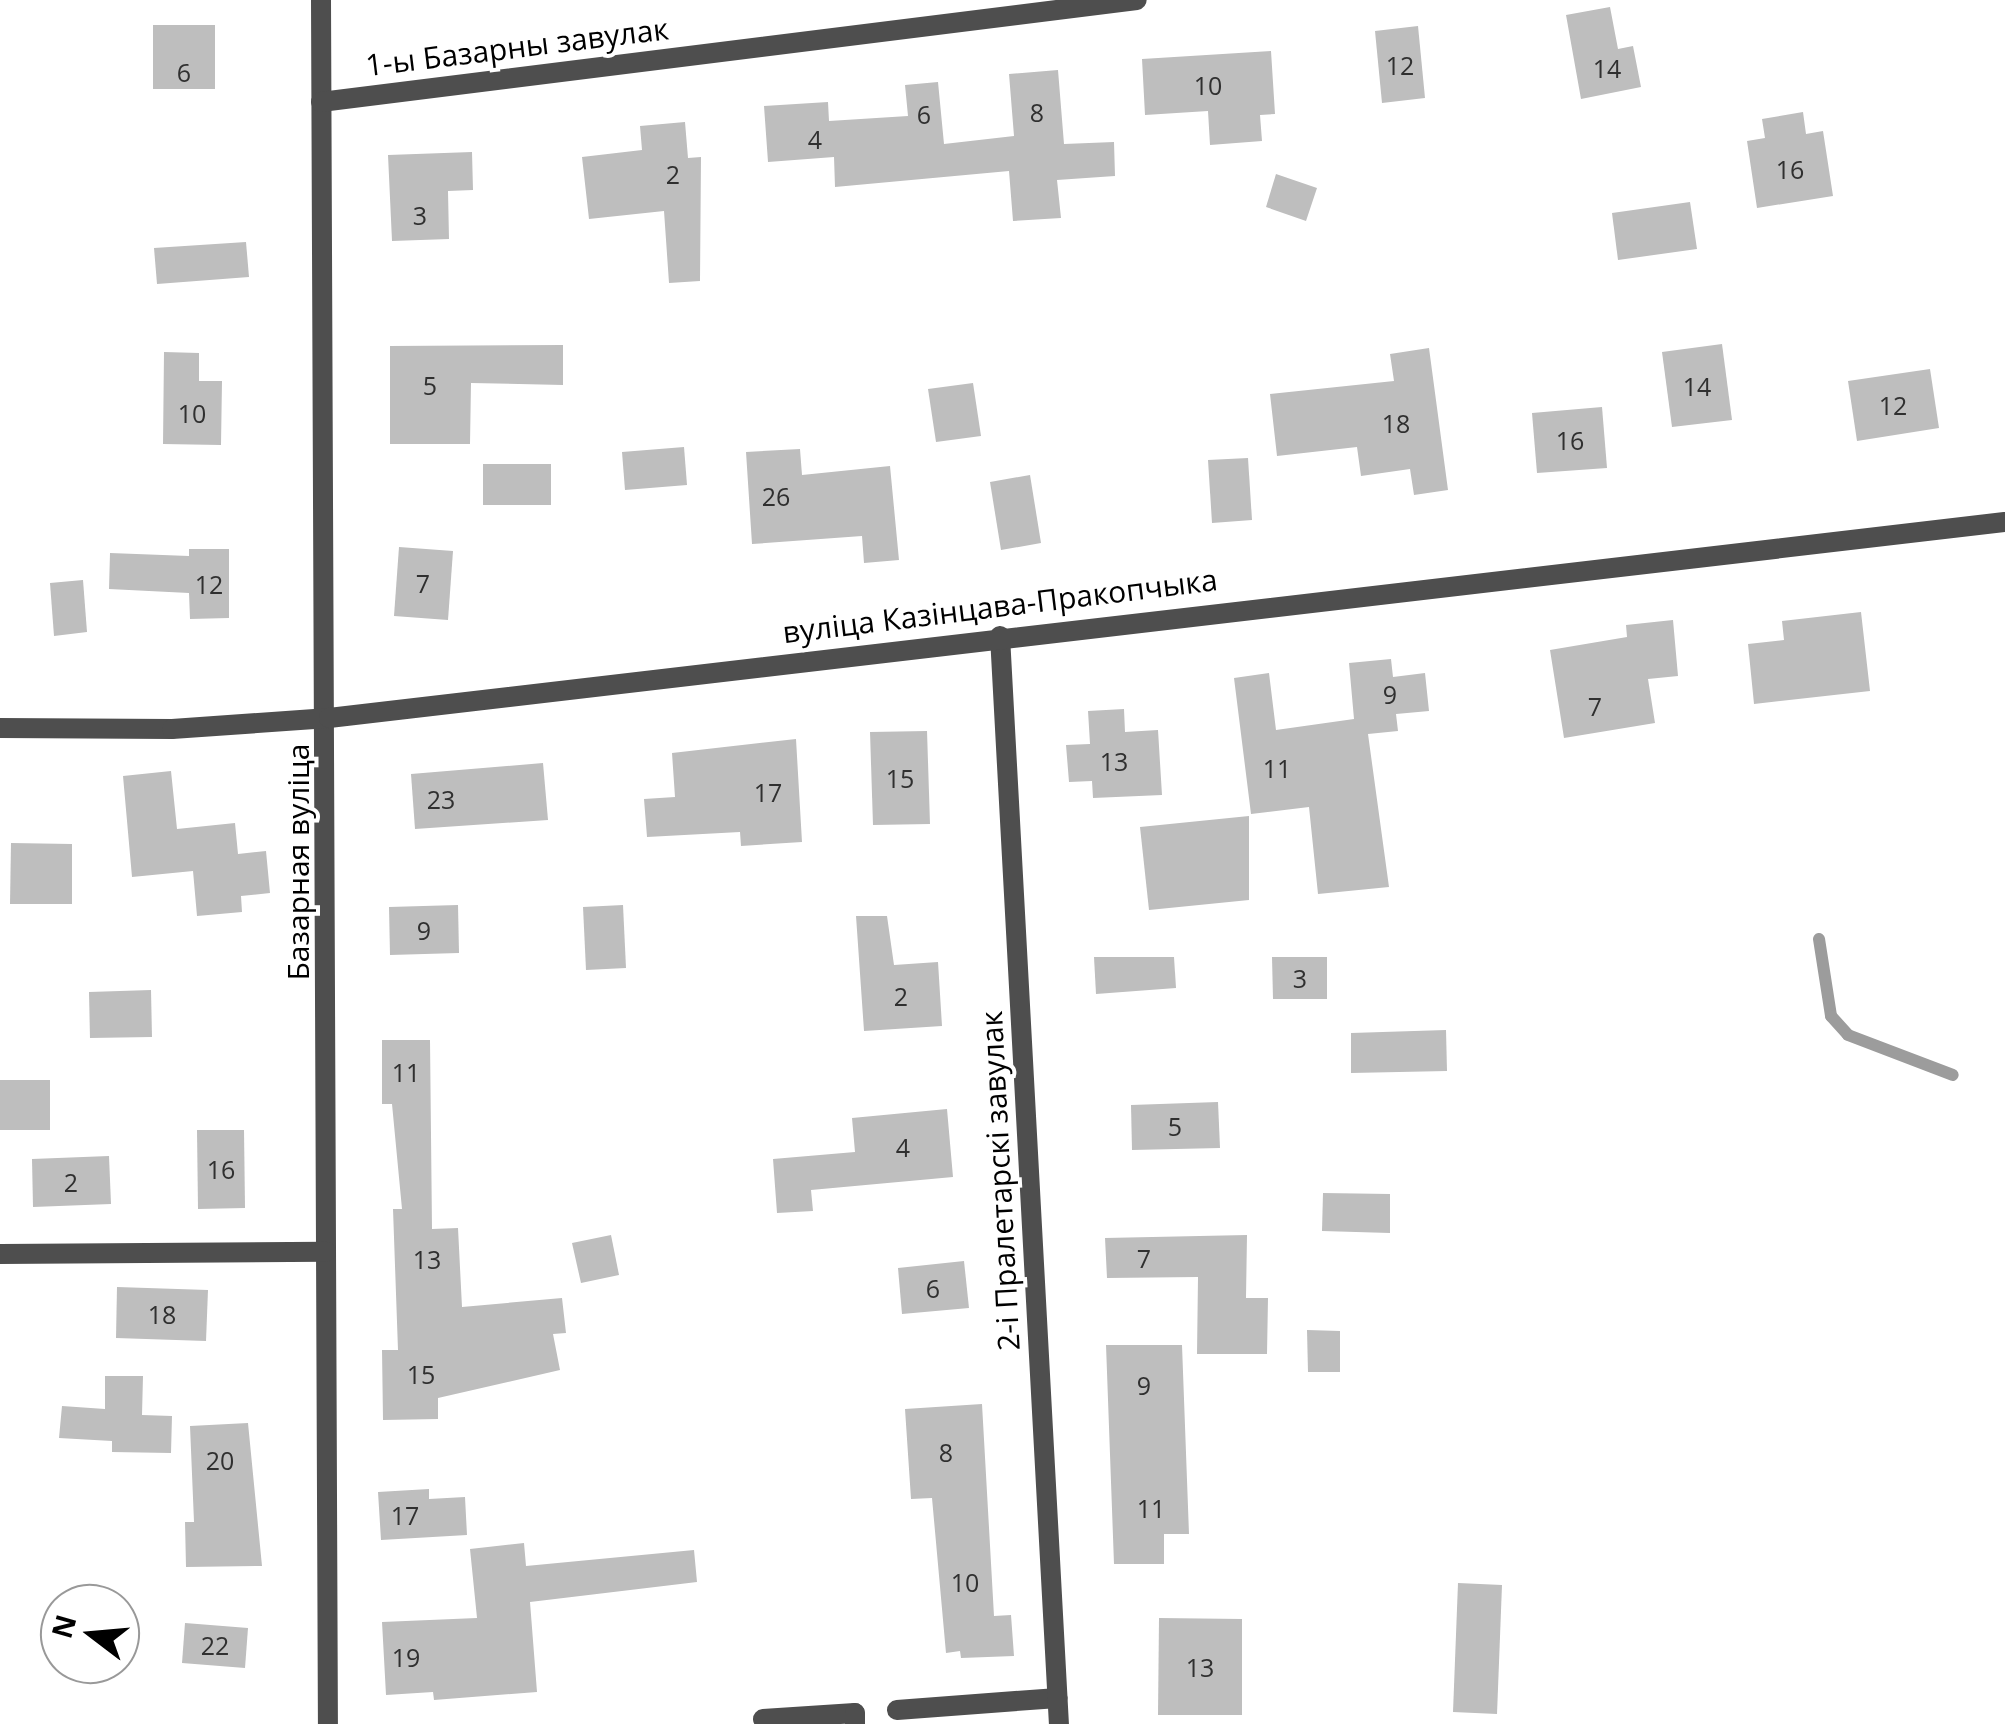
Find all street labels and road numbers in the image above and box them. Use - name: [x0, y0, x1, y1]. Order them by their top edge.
- street label: 1-ы Базарны завулак: [364, 11, 670, 83]
- street label: вуліца Казінцава-Пракопчыка: [781, 561, 1219, 651]
- street label: Базарная вуліца: [280, 743, 316, 981]
- street label: 2-і Пралетарскі завулак: [973, 1010, 1027, 1352]

